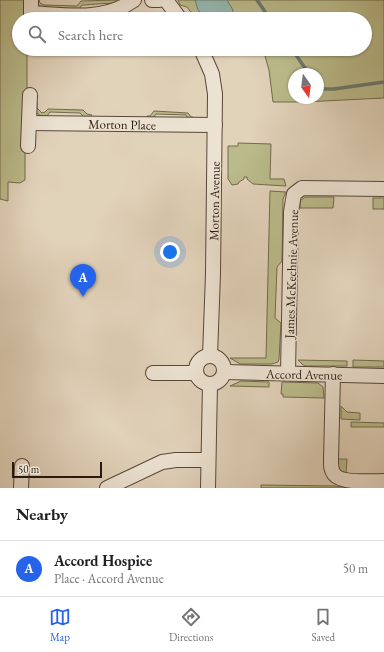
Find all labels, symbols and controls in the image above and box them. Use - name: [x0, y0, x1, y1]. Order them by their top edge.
- search box: [12, 12, 372, 56]
- icon: search: [26, 23, 48, 45]
- text: Search here: [58, 25, 123, 44]
- north arrow: [288, 68, 324, 104]
- street label: Morton Place: [88, 115, 156, 134]
- street label: Morton Avenue: [205, 161, 224, 241]
- street label: James McKechnie Avenue: [281, 209, 302, 340]
- your location: [160, 242, 180, 262]
- pin: A: [70, 264, 96, 297]
- street label: Accord Avenue: [265, 365, 342, 384]
- scale bar: [12, 460, 102, 479]
- text: 50 m: [18, 462, 39, 476]
- text: Nearby: [16, 503, 68, 525]
- text: Accord Hospice: [54, 551, 152, 570]
- text: A: [24, 560, 34, 577]
- text: 50 m: [343, 560, 368, 577]
- text: Place · Accord Avenue: [54, 570, 164, 587]
- tab: Map: [49, 606, 71, 644]
- tab: Directions: [169, 606, 213, 644]
- tab: Saved: [311, 606, 335, 644]

